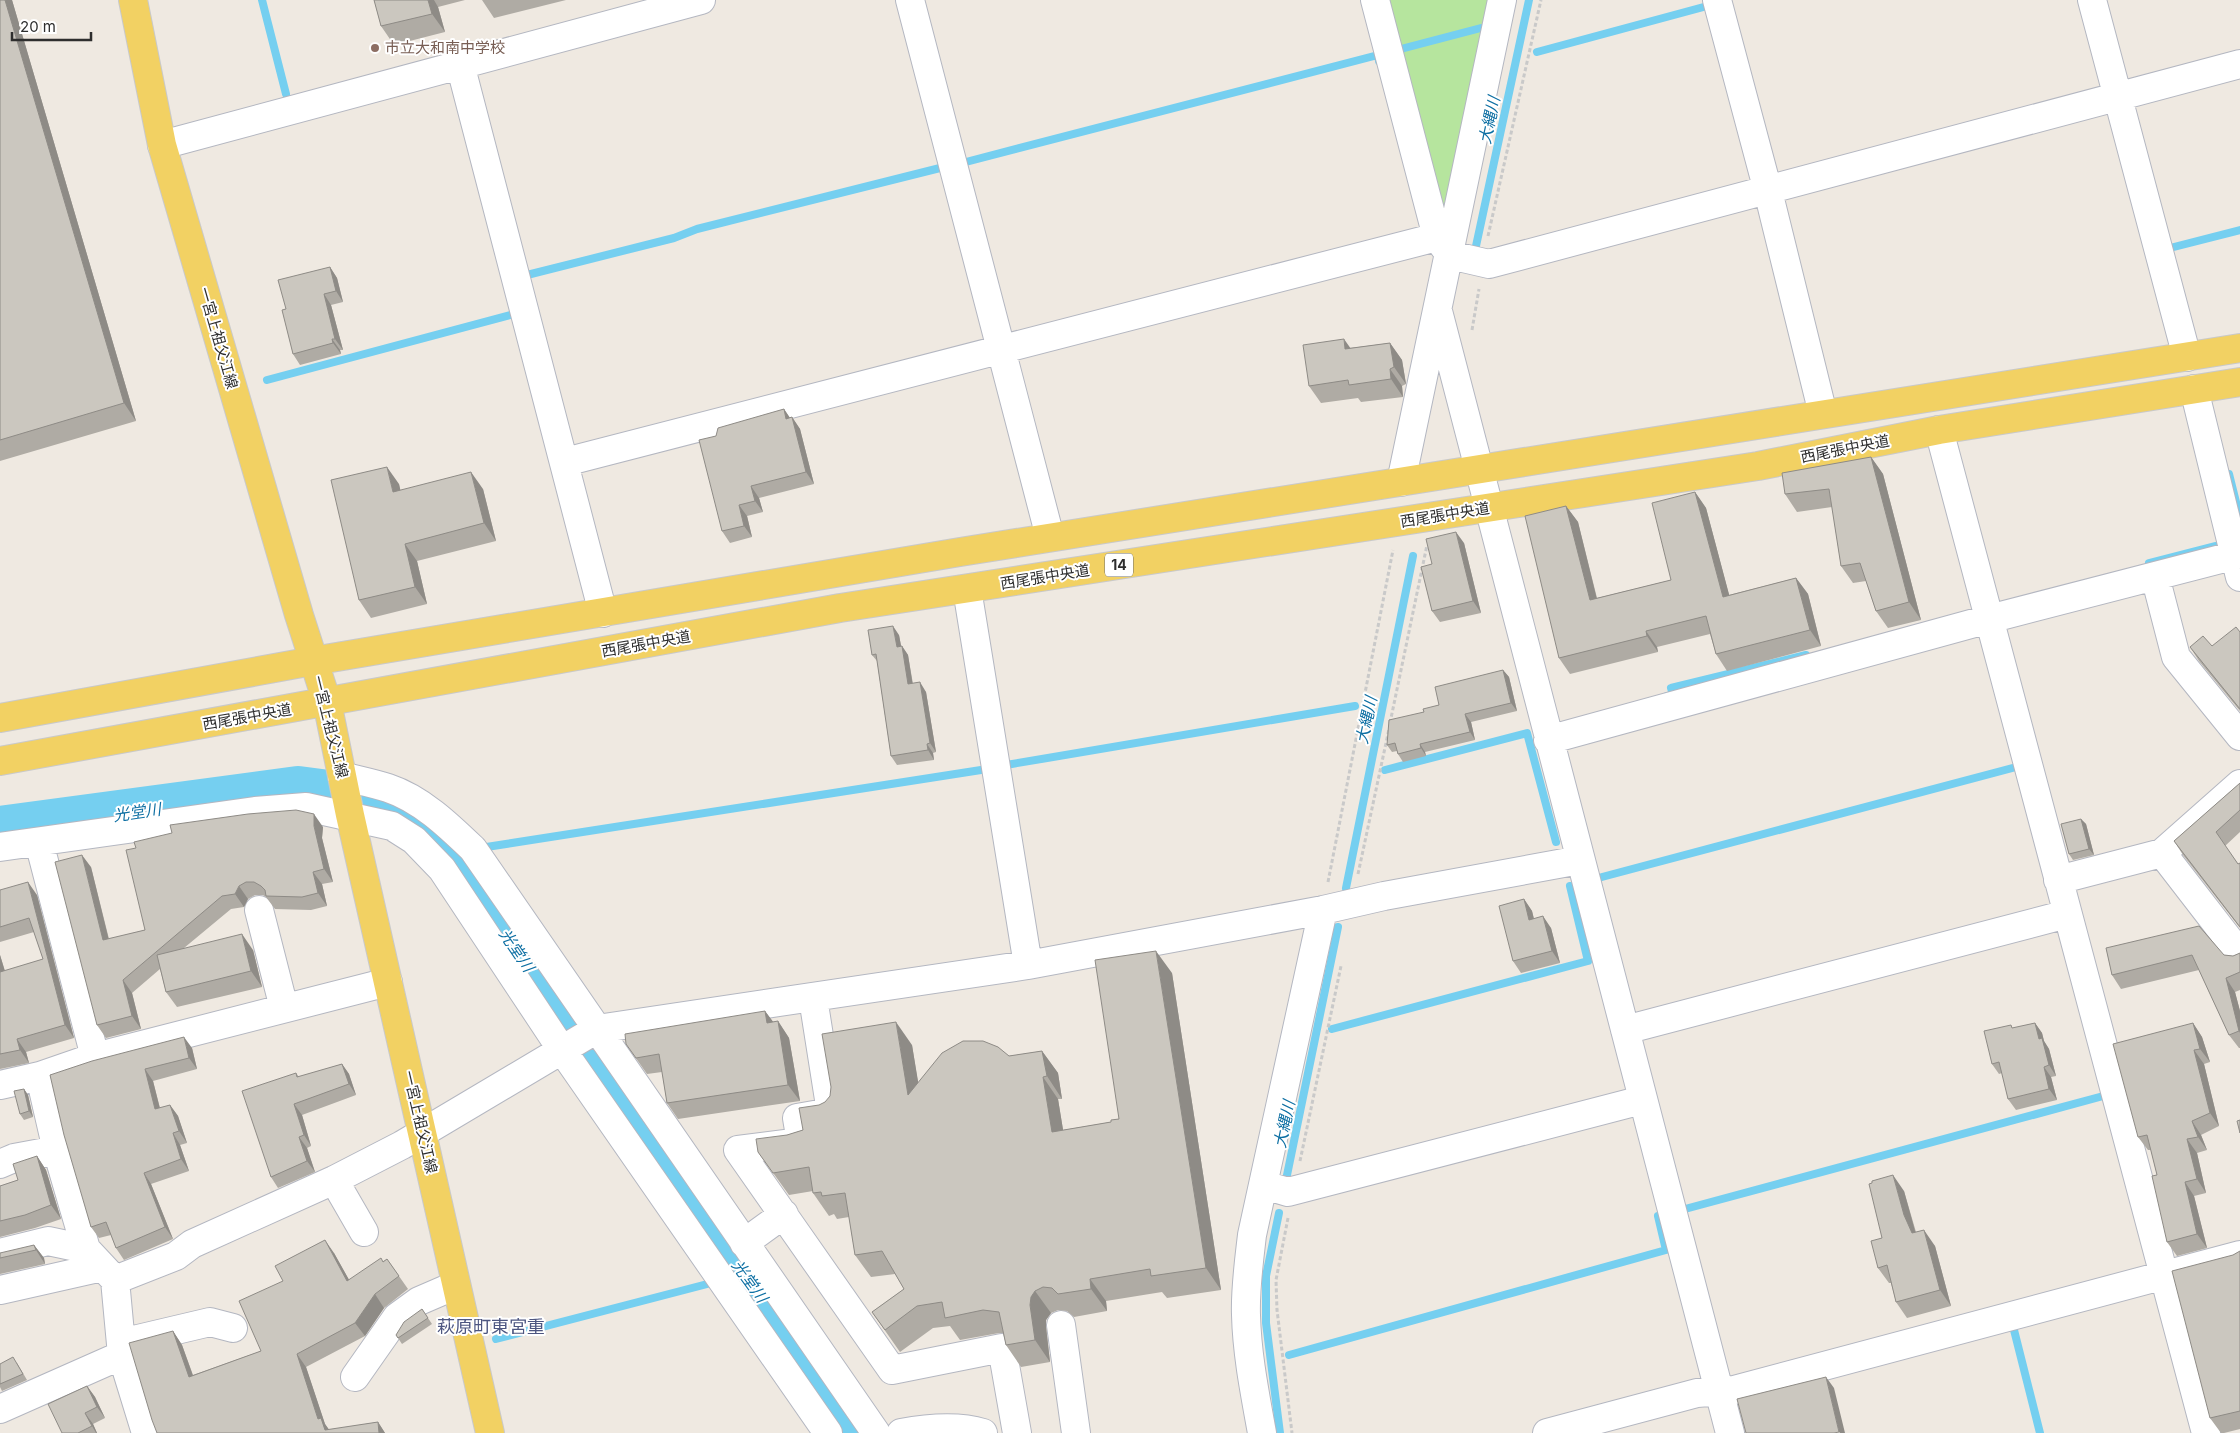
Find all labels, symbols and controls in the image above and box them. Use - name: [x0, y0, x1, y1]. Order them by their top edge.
- scale bar: [12, 10, 91, 42]
- text: 20 m: [20, 17, 56, 36]
- place label: 市立大和南中学校: [385, 38, 505, 57]
- marker: 市立大和南中学校: [369, 42, 381, 54]
- water label: 大縄川: [1474, 92, 1504, 146]
- street label: 一宮上祖父江線: [195, 285, 242, 391]
- street label: 西尾張中央道: [1799, 431, 1891, 466]
- street label: 西尾張中央道: [1399, 498, 1491, 531]
- road number: 14: [1105, 554, 1133, 576]
- street label: 西尾張中央道: [999, 560, 1091, 593]
- street label: 西尾張中央道: [600, 626, 692, 661]
- street label: 一宮上祖父江線: [309, 674, 352, 780]
- water label: 大縄川: [1351, 692, 1381, 746]
- street label: 西尾張中央道: [201, 699, 293, 734]
- water label: 光堂川: [112, 798, 164, 825]
- water label: 光堂川: [495, 925, 540, 977]
- street label: 一宮上祖父江線: [399, 1069, 442, 1175]
- water label: 大縄川: [1269, 1096, 1299, 1150]
- water label: 光堂川: [728, 1256, 773, 1308]
- district label: 萩原町東宮重: [437, 1316, 545, 1337]

